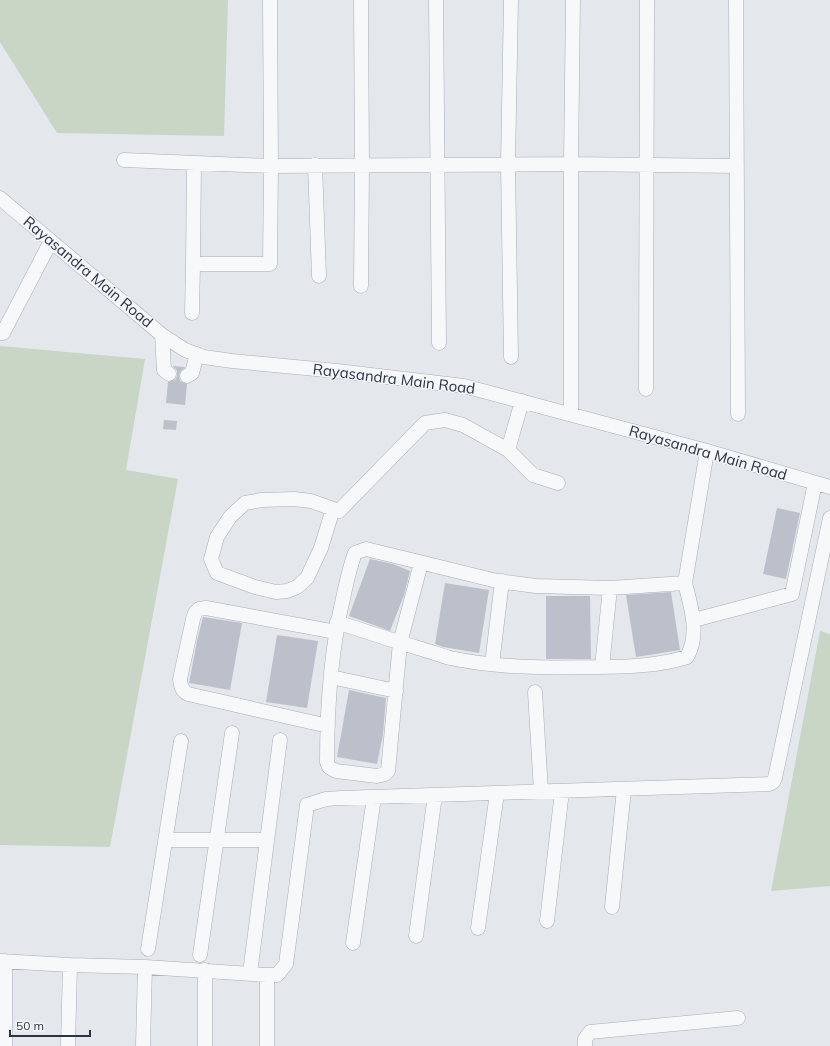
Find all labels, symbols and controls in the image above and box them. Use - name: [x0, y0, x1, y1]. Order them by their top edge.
- street label: Rayasandra Main Road: [20, 212, 157, 331]
- street label: Rayasandra Main Road: [312, 359, 476, 398]
- street label: Rayasandra Main Road: [627, 421, 789, 484]
- scale bar: [10, 1012, 90, 1038]
- text: 50 m: [16, 1018, 44, 1033]

